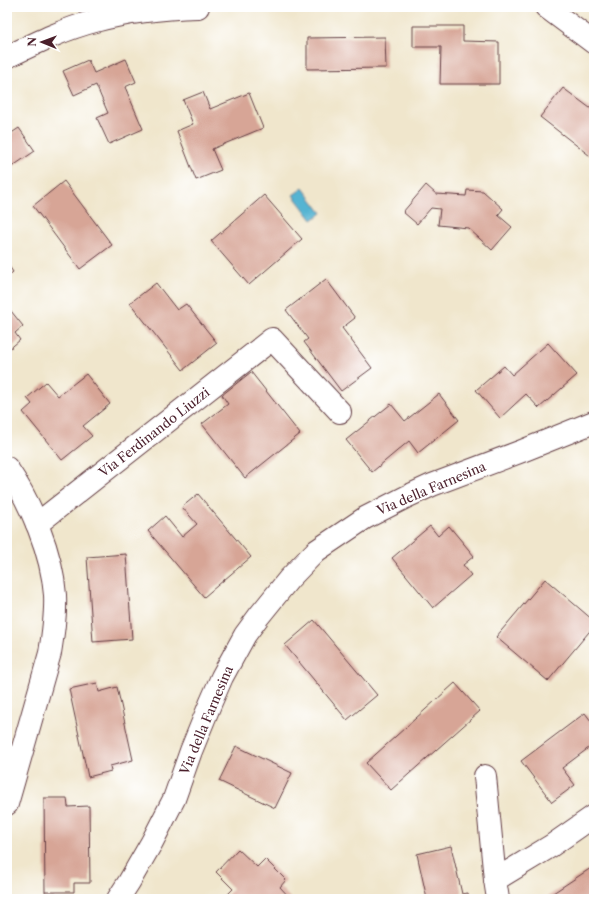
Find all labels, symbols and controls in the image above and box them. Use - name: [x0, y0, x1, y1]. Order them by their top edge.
- north arrow: [22, 22, 62, 62]
- text: N: [25, 36, 39, 47]
- street label: Via Ferdinando Liuzzi: [95, 384, 213, 481]
- street label: Via della Farnesina: [373, 458, 488, 519]
- street label: Via della Farnesina: [175, 663, 236, 778]

